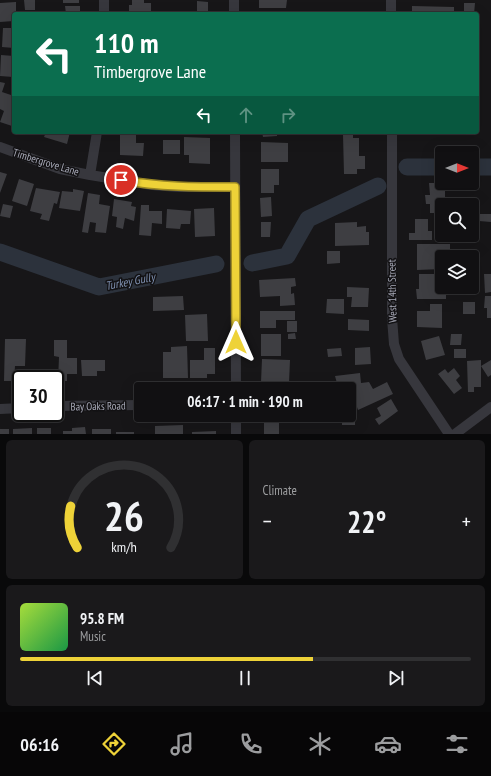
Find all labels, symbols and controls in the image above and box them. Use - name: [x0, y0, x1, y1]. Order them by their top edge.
- text: 110 m: [94, 24, 158, 61]
- icon: left: [28, 28, 80, 80]
- text: Timbergrove Lane: [94, 60, 206, 83]
- icon: left: [193, 104, 215, 126]
- icon: ahead: [235, 104, 257, 126]
- icon: right: [277, 104, 299, 126]
- street label: Timbergrove Lane: [11, 145, 81, 179]
- north arrow: [435, 146, 479, 190]
- map controls: [435, 146, 479, 294]
- pin: [104, 163, 138, 197]
- icon: arrive: [110, 169, 132, 191]
- button: search: [435, 198, 479, 242]
- button: layers: [435, 250, 479, 294]
- street label: West 14th Street: [384, 259, 400, 323]
- water label: Turkey Gully: [104, 269, 157, 293]
- position arrow: [215, 321, 257, 363]
- speed limit sign: 30: [12, 370, 64, 422]
- text: 06:17 · 1 min · 190 m: [187, 392, 303, 411]
- street label: Bay Oaks Road: [70, 399, 126, 413]
- text: Climate: [263, 482, 297, 499]
- text: 26: [104, 488, 144, 541]
- text: 22°: [347, 502, 387, 541]
- text: −: [263, 507, 272, 535]
- text: +: [462, 507, 471, 535]
- text: km/h: [112, 536, 137, 555]
- text: 95.8 FM: [80, 609, 124, 628]
- text: Music: [80, 628, 106, 645]
- icon: previous: [84, 667, 106, 689]
- icon: pause: [234, 667, 256, 689]
- icon: next: [385, 667, 407, 689]
- icon: directions: [100, 730, 128, 758]
- icon: music: [168, 730, 196, 758]
- icon: phone: [237, 730, 265, 758]
- icon: climate: [306, 730, 334, 758]
- icon: car: [374, 730, 402, 758]
- icon: filters: [443, 730, 471, 758]
- text: 06:16: [20, 733, 59, 756]

